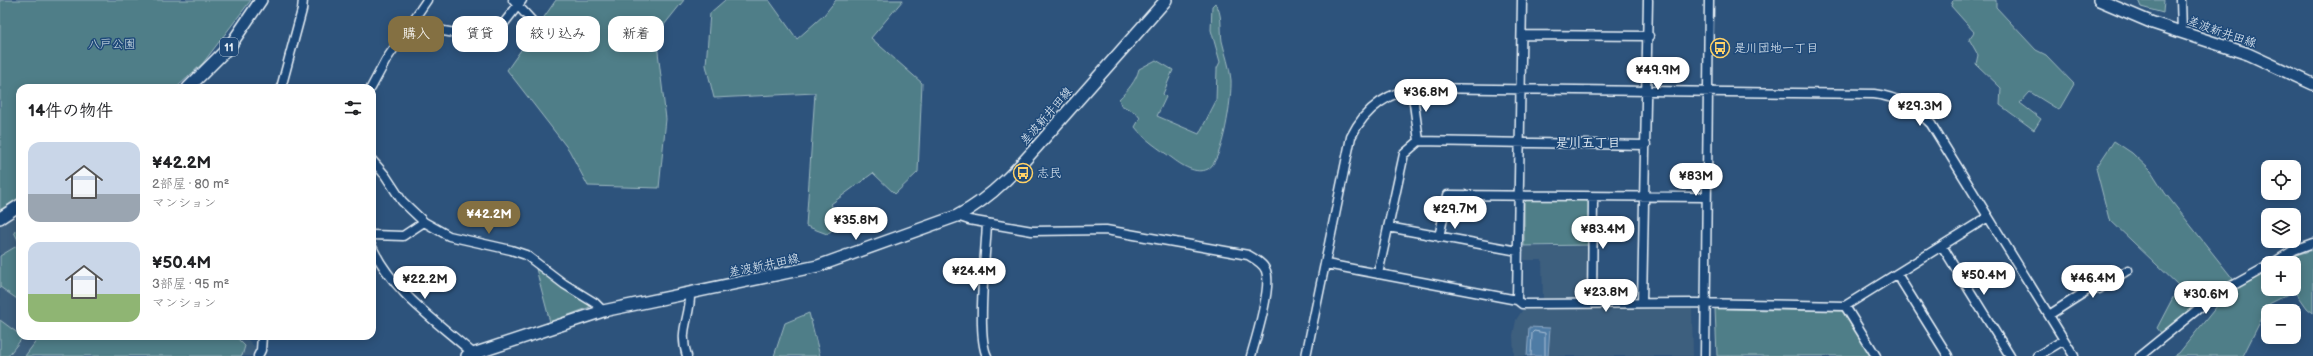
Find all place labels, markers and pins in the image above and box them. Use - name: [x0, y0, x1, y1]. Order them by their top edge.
- bus stop icon: 是川団地一丁目: [1709, 37, 1731, 59]
- place label: 是川団地一丁目: [1734, 41, 1818, 56]
- pin: ¥49.9M: [1625, 57, 1691, 91]
- pin: ¥36.8M: [1393, 79, 1459, 113]
- pin: ¥29.3M: [1887, 93, 1953, 127]
- bus stop icon: 志民: [1012, 162, 1034, 184]
- pin: ¥83M: [1672, 163, 1720, 197]
- place label: 志民: [1037, 166, 1061, 181]
- pin: ¥29.7M: [1422, 196, 1488, 230]
- pin: ¥42.2M: [456, 201, 522, 235]
- pin: ¥35.8M: [823, 207, 889, 241]
- pin: ¥83.4M: [1570, 216, 1636, 250]
- pin: ¥24.4M: [941, 258, 1007, 292]
- pin: ¥50.4M: [1951, 262, 2017, 296]
- pin: ¥46.4M: [2060, 265, 2126, 299]
- pin: ¥22.2M: [392, 266, 458, 300]
- pin: ¥23.8M: [1573, 279, 1639, 313]
- pin: ¥30.6M: [2173, 281, 2239, 315]

